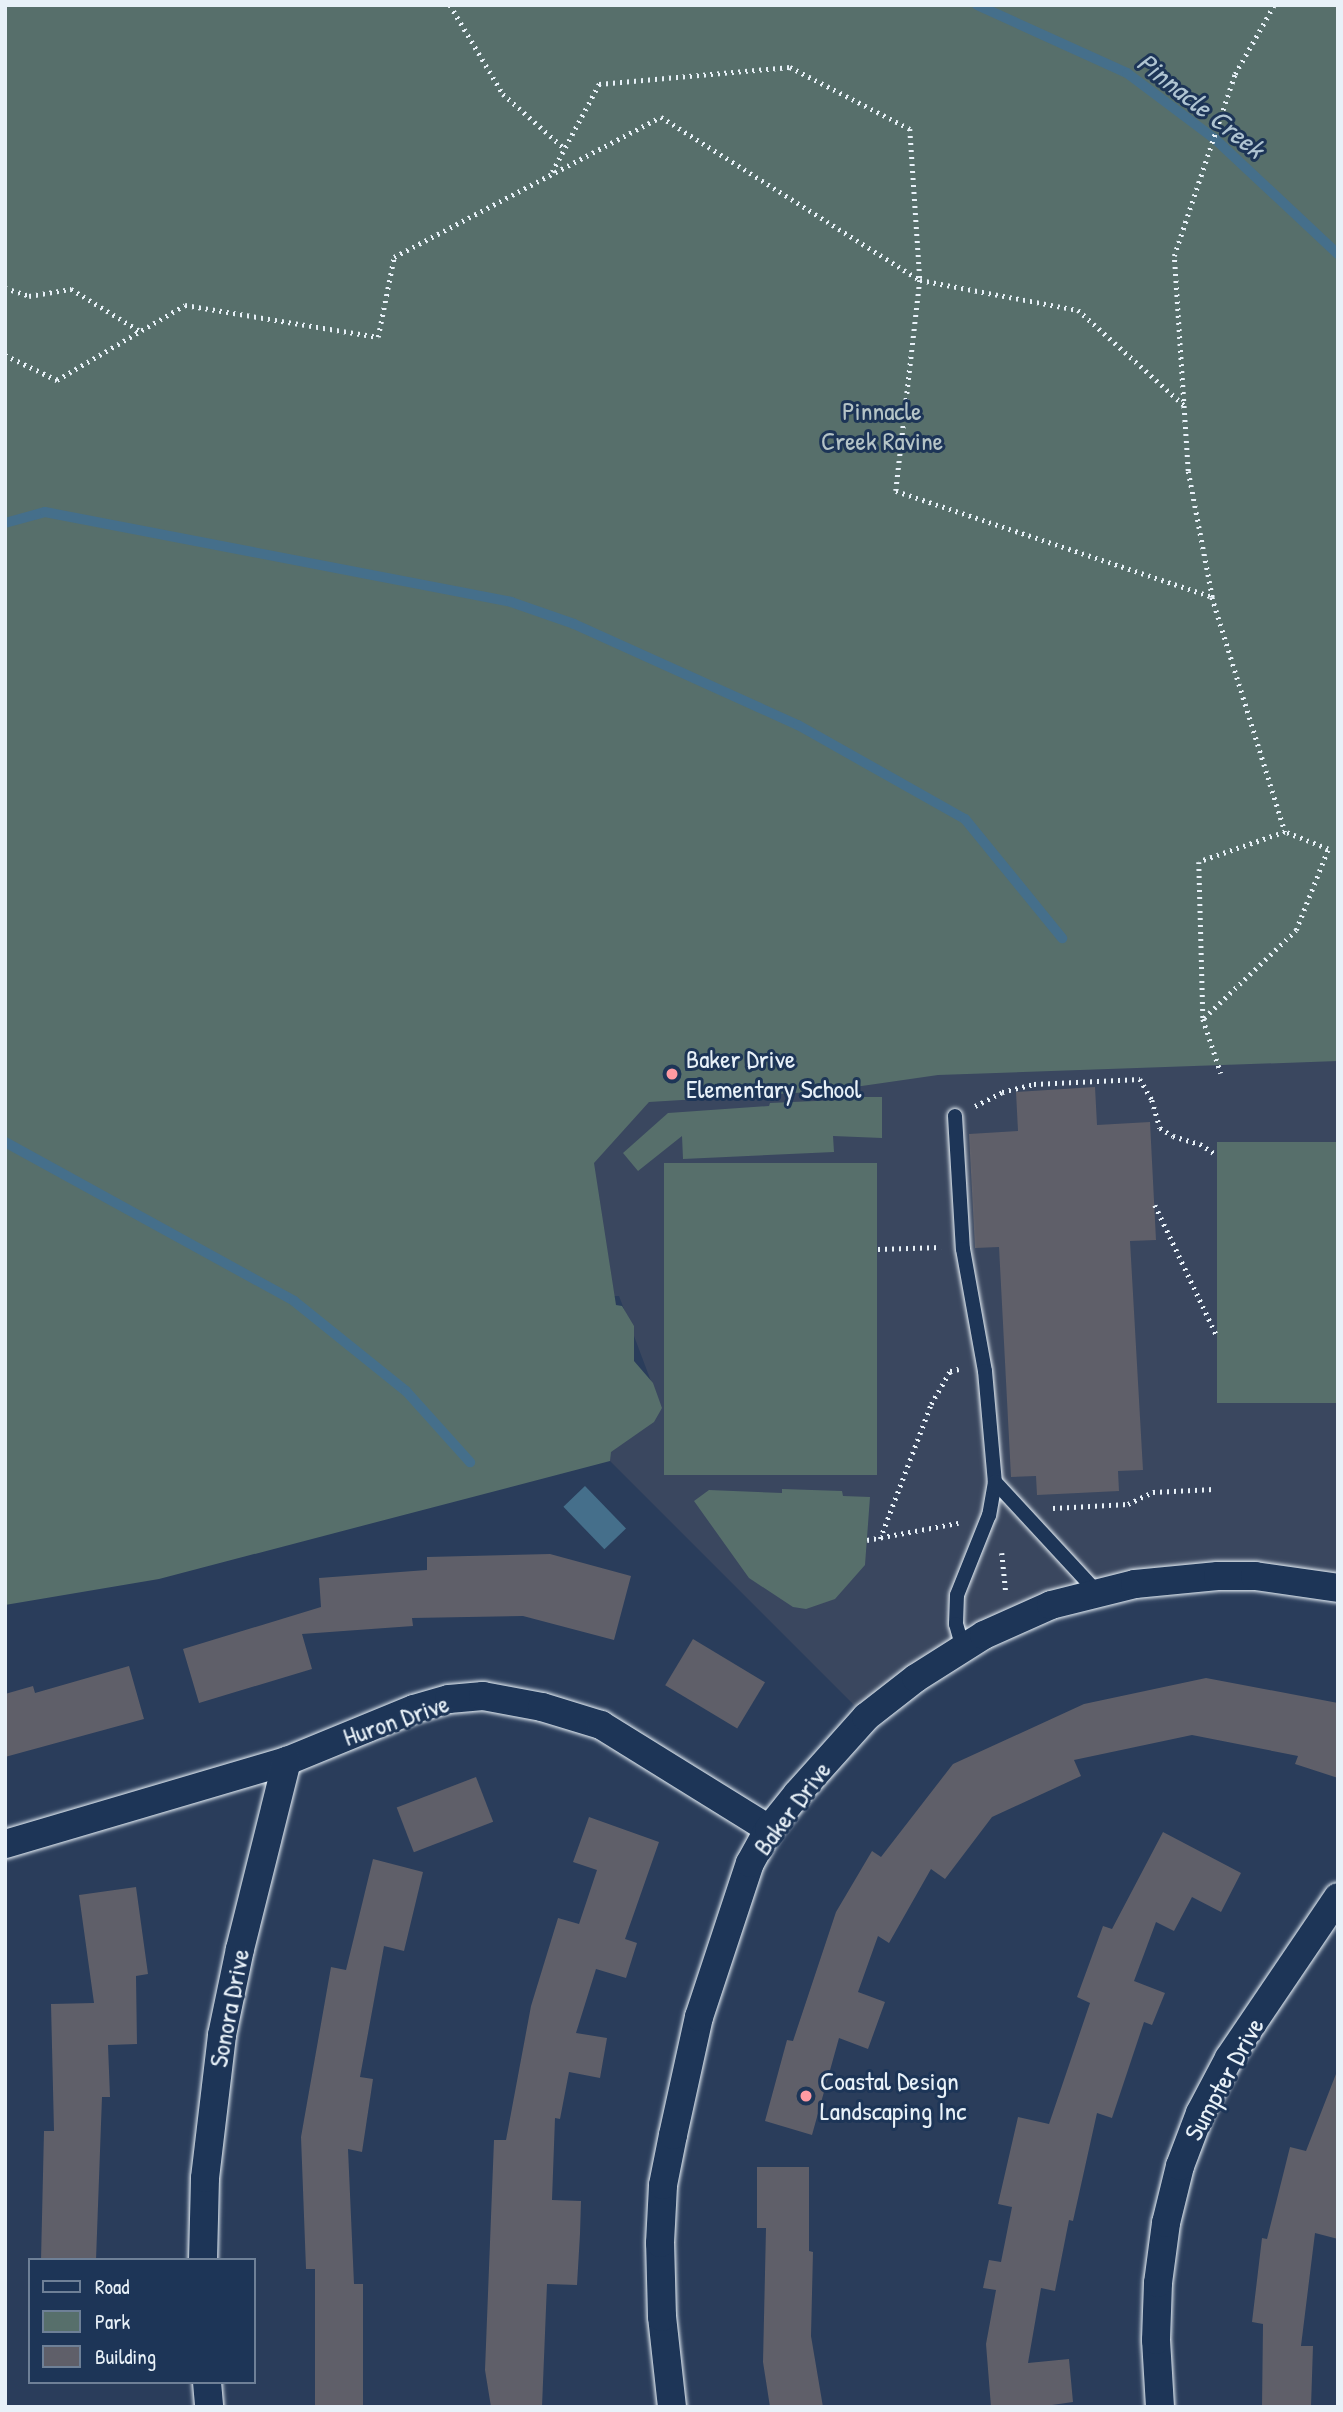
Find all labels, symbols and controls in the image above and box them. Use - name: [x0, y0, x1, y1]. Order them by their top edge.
- water label: Pinnacle Creek: [1131, 45, 1271, 165]
- park label: Pinnacle Creek Ravine: [821, 395, 943, 457]
- place label: Baker Drive Elementary School: [686, 1043, 861, 1104]
- marker: Baker Drive Elementary School: [664, 1066, 680, 1082]
- street label: Huron Drive: [339, 1687, 453, 1753]
- street label: Baker Drive: [747, 1755, 837, 1861]
- street label: Sonora Drive: [202, 1946, 256, 2070]
- street label: Sumpter Drive: [1178, 2012, 1270, 2146]
- place label: Coastal Design Landscaping Inc: [820, 2065, 966, 2126]
- marker: Coastal Design Landscaping Inc: [798, 2088, 814, 2104]
- legend: [28, 2258, 256, 2384]
- text: Road: [95, 2272, 129, 2301]
- text: Park: [95, 2307, 130, 2336]
- text: Building: [95, 2342, 156, 2371]

